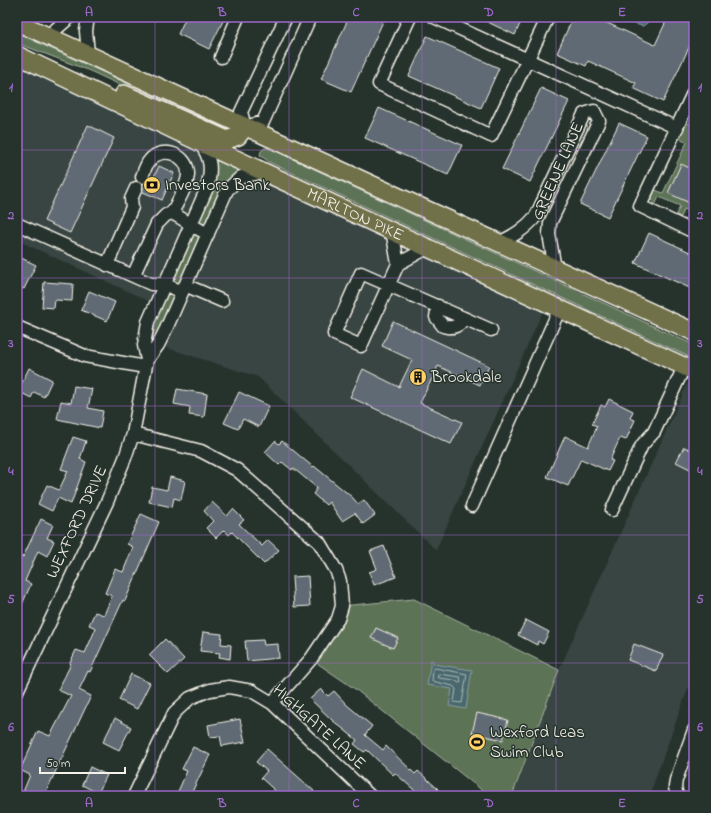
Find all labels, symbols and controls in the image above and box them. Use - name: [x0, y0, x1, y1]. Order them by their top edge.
- text: A: [85, 3, 93, 22]
- text: B: [217, 3, 227, 22]
- text: C: [352, 3, 360, 22]
- text: D: [483, 3, 494, 22]
- text: E: [618, 3, 626, 22]
- text: 1: [9, 78, 14, 97]
- text: 1: [698, 78, 703, 97]
- street label: GREENE LANE: [525, 118, 591, 224]
- place label: Investors Bank: [165, 173, 270, 198]
- bank icon: Investors Bank: [142, 175, 162, 195]
- street label: MARLTON PIKE: [303, 181, 408, 248]
- text: 2: [7, 206, 15, 225]
- text: 2: [696, 206, 704, 225]
- text: 3: [7, 334, 14, 353]
- text: 3: [696, 334, 703, 353]
- place label: Brookdale: [430, 365, 502, 390]
- building icon: Brookdale: [408, 367, 428, 387]
- street label: WEXFORD DRIVE: [40, 461, 114, 583]
- text: 4: [7, 462, 14, 481]
- text: 4: [696, 462, 703, 481]
- text: 5: [7, 590, 15, 609]
- text: 5: [696, 590, 704, 609]
- street label: HIGHGATE LANE: [267, 678, 371, 776]
- text: 6: [7, 718, 14, 737]
- text: 6: [696, 718, 703, 737]
- place label: Wexford Leas Swim Club: [490, 720, 585, 765]
- sports icon: Wexford Leas Swim Club: [467, 732, 487, 752]
- scale bar: [40, 749, 125, 775]
- text: 50 m: [46, 755, 70, 773]
- text: A: [85, 794, 93, 813]
- text: B: [217, 794, 227, 813]
- text: C: [352, 794, 360, 813]
- text: D: [483, 794, 494, 813]
- text: E: [618, 794, 626, 813]

